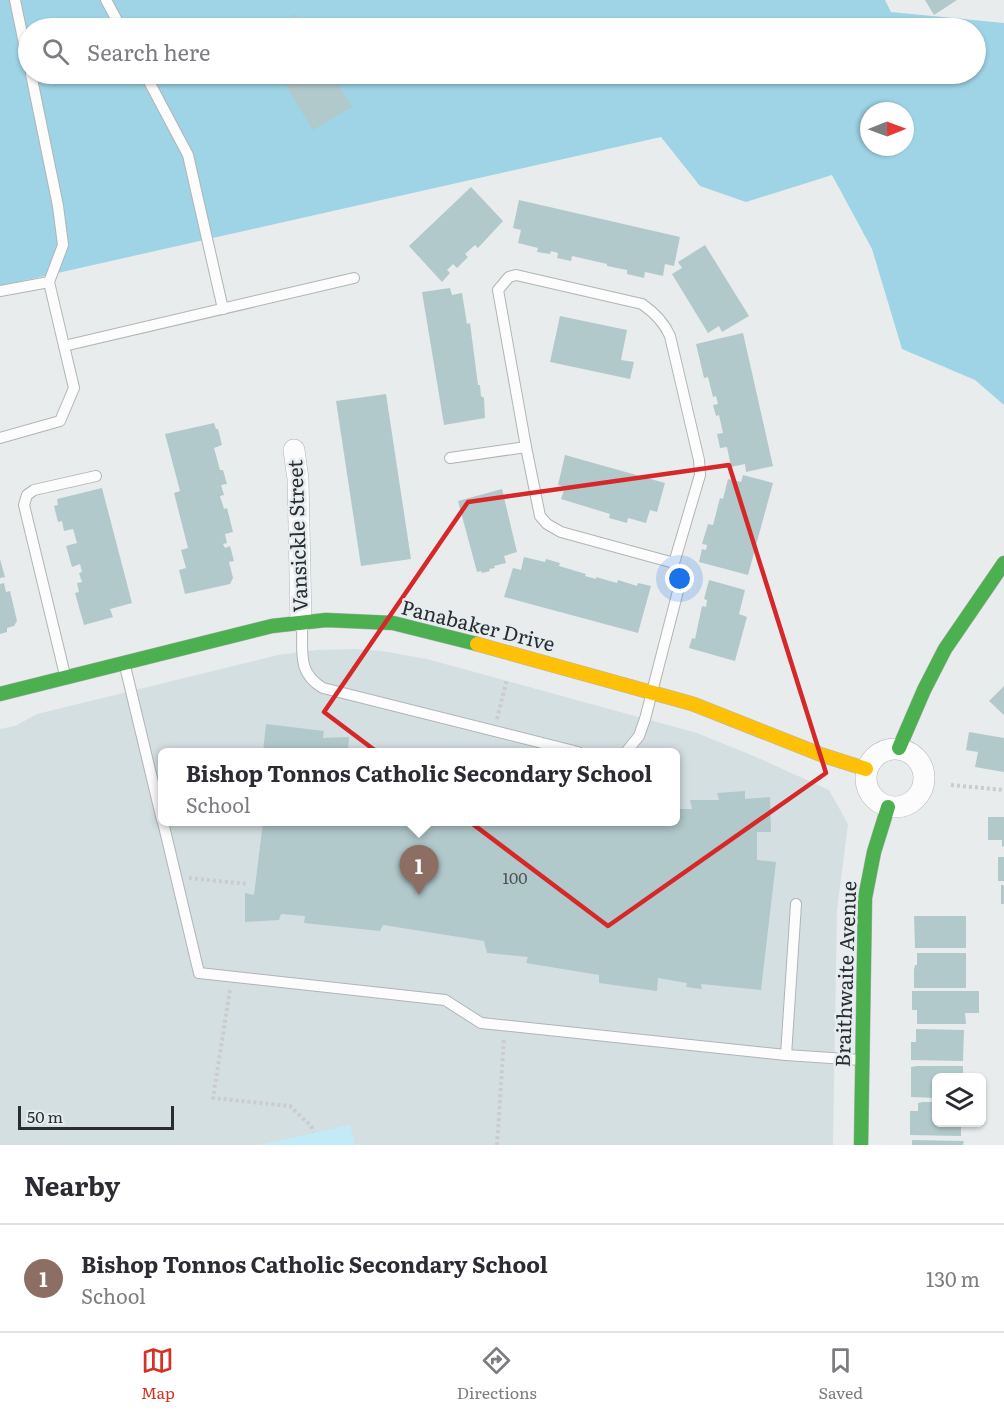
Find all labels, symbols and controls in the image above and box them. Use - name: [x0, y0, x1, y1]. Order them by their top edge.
- search box: [18, 18, 986, 84]
- icon: search: [39, 35, 72, 68]
- text: Search here: [87, 35, 210, 68]
- north arrow: [860, 102, 914, 156]
- street label: Vansickle Street: [278, 459, 314, 613]
- your location: [665, 564, 694, 593]
- street label: Panabaker Drive: [399, 590, 558, 658]
- popup: [158, 748, 680, 826]
- text: Bishop Tonnos Catholic Secondary School: [186, 756, 652, 789]
- text: School: [186, 789, 250, 819]
- pin: 1: [400, 846, 438, 895]
- house number: 100: [502, 865, 528, 889]
- street label: Braithwaite Avenue: [826, 880, 862, 1068]
- map controls: [932, 1073, 986, 1127]
- button: layers: [932, 1073, 986, 1127]
- scale bar: [18, 1103, 174, 1130]
- text: 50 m: [27, 1104, 63, 1128]
- text: Nearby: [24, 1165, 120, 1204]
- text: Bishop Tonnos Catholic Secondary School: [81, 1247, 548, 1280]
- text: 1: [39, 1263, 48, 1293]
- text: 130 m: [926, 1263, 980, 1293]
- text: School: [81, 1280, 146, 1310]
- tab: Map: [141, 1344, 175, 1404]
- tab: Directions: [457, 1344, 537, 1404]
- tab: Saved: [819, 1344, 863, 1404]

